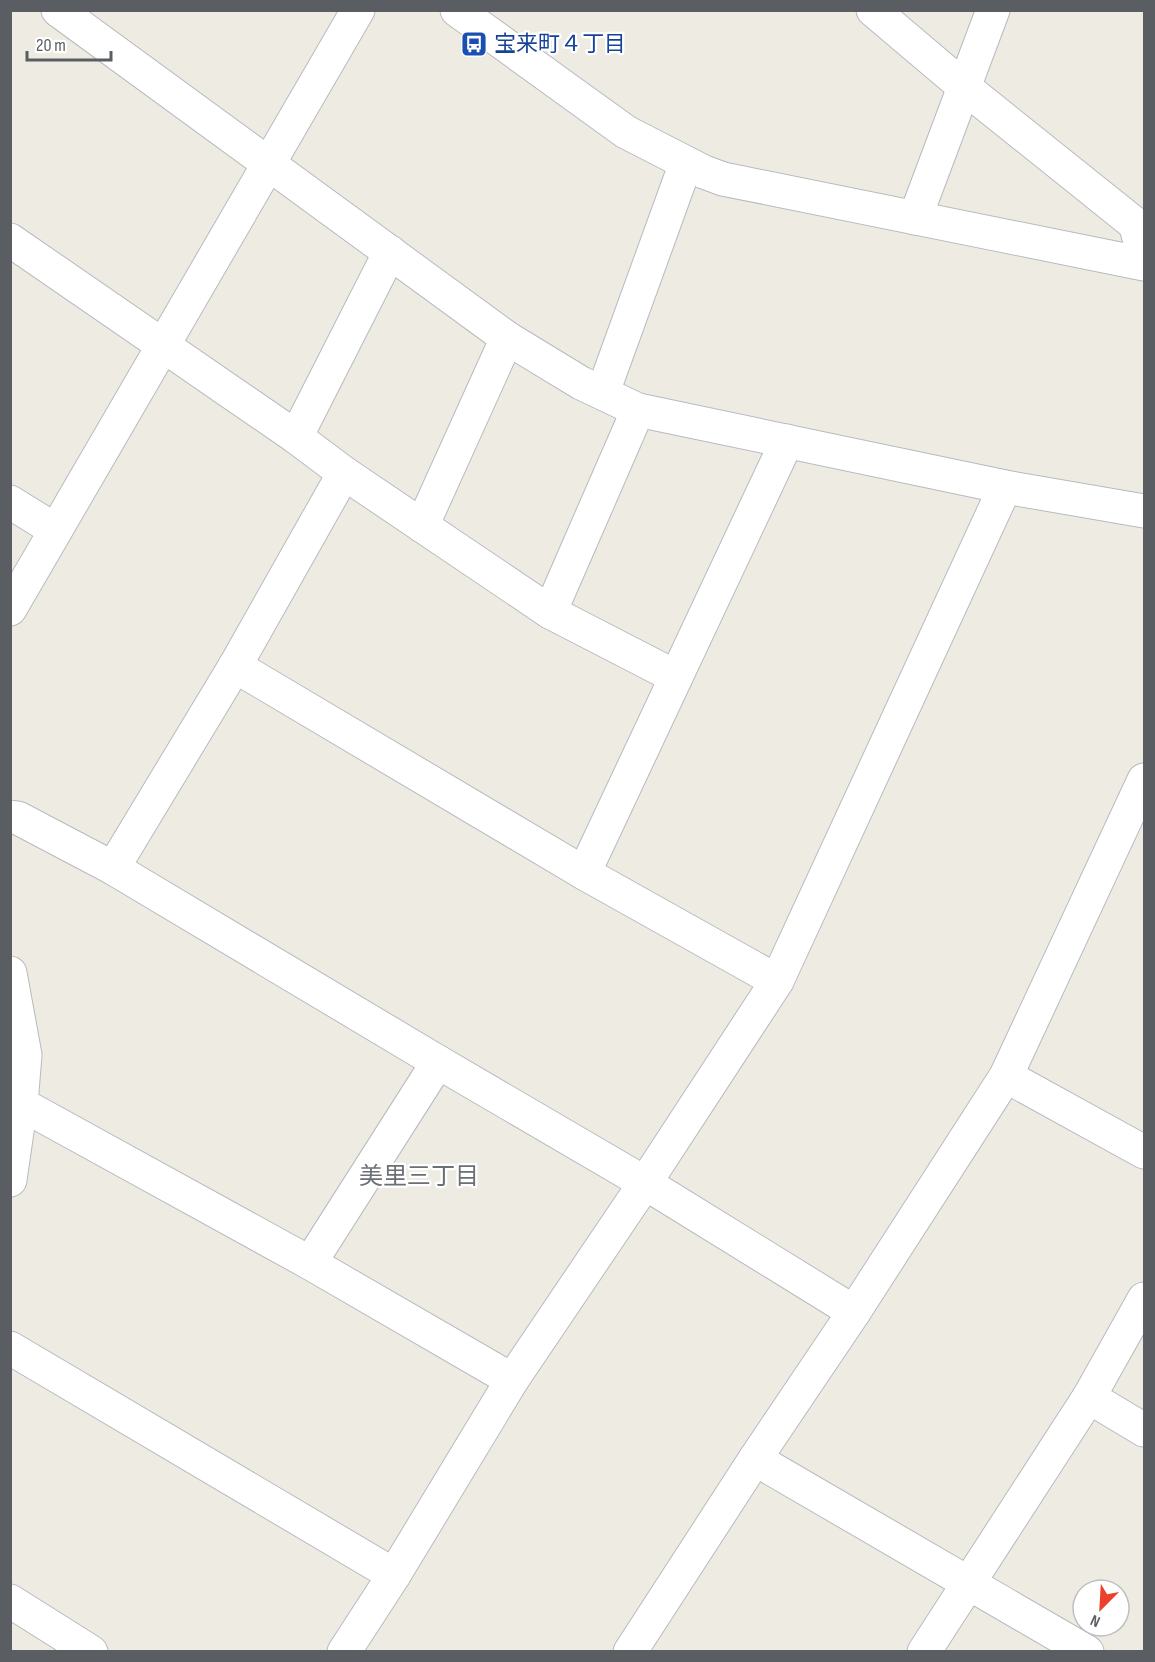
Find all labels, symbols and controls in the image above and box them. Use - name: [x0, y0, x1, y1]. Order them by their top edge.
- scale bar: [27, 24, 111, 62]
- bus stop icon: 宝来町４丁目: [459, 29, 489, 59]
- place label: 宝来町４丁目: [494, 31, 626, 58]
- text: 20 m: [36, 35, 66, 56]
- district label: 美里三丁目: [359, 1162, 479, 1191]
- north arrow: [1071, 1578, 1131, 1638]
- text: N: [1088, 1610, 1103, 1631]

